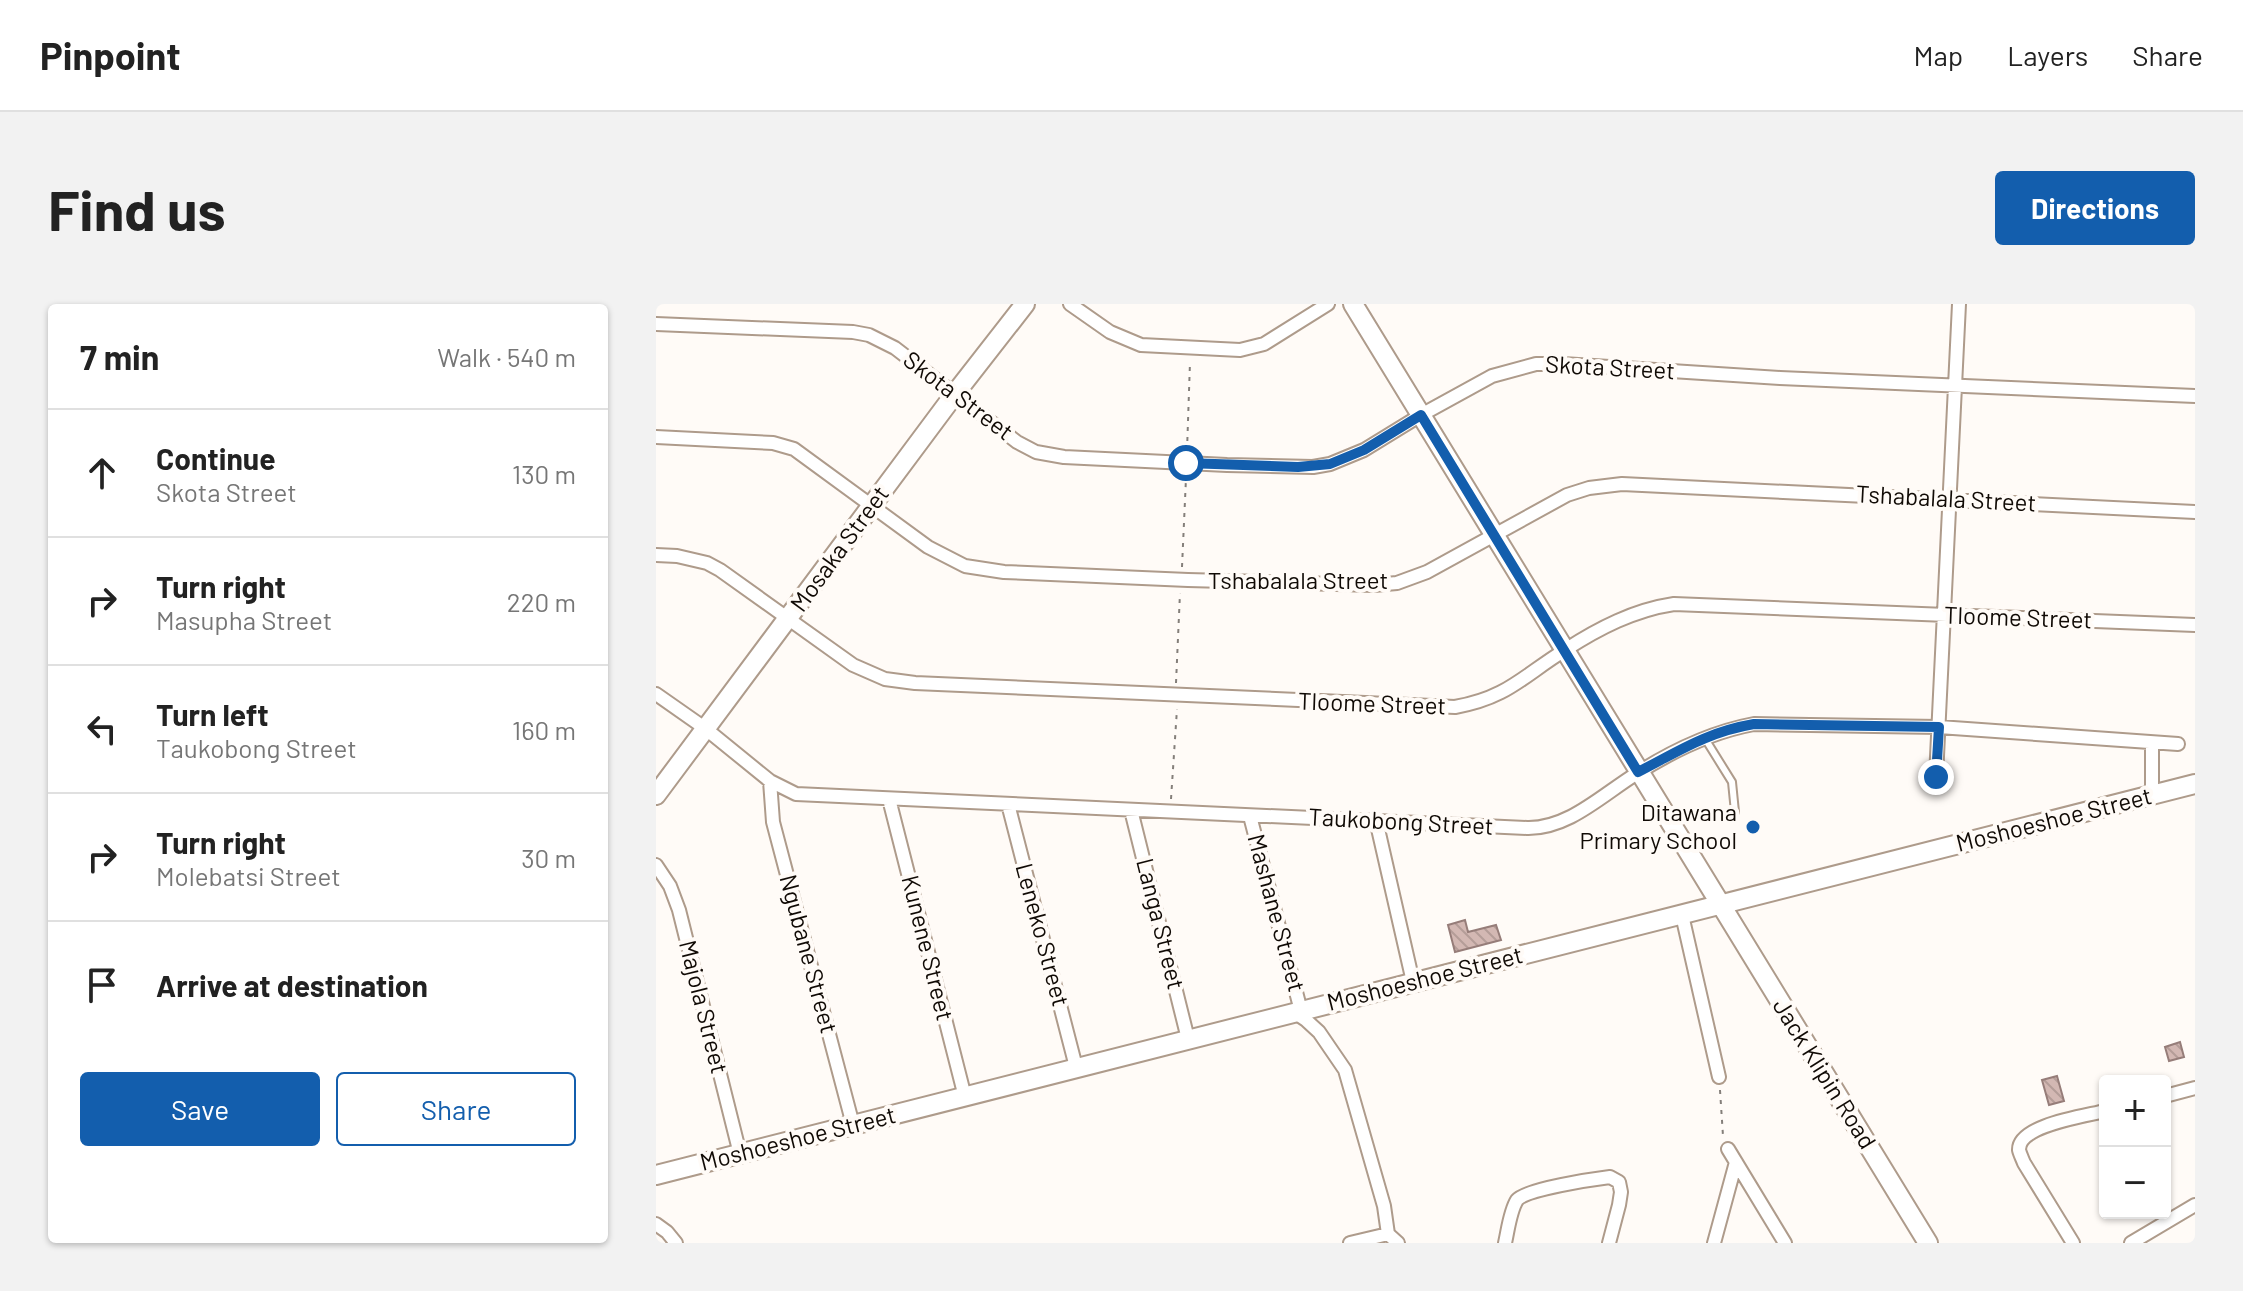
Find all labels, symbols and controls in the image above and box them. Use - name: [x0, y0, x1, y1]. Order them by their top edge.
- text: Pinpoint: [40, 32, 181, 78]
- text: Map: [1913, 38, 1963, 72]
- text: Layers: [2007, 38, 2088, 72]
- text: Share: [2132, 38, 2203, 72]
- button: Directions: [1995, 171, 2195, 245]
- text: Find us: [48, 175, 226, 242]
- text: 7 min: [80, 336, 159, 377]
- text: Walk · 540 m: [437, 341, 576, 372]
- street label: Skota Street: [898, 344, 1019, 445]
- street label: Skota Street: [1544, 349, 1676, 384]
- text: Continue: [156, 440, 276, 476]
- route start: [1168, 445, 1204, 481]
- icon: ahead: [80, 451, 124, 495]
- text: 130 m: [512, 458, 576, 489]
- text: Skota Street: [156, 476, 297, 507]
- street label: Tshabalala Street: [1855, 478, 2037, 517]
- street label: Mosaka Street: [783, 480, 894, 617]
- street label: Tshabalala Street: [1208, 565, 1388, 594]
- text: Turn right: [156, 568, 286, 604]
- icon: right: [80, 579, 124, 623]
- text: 220 m: [507, 586, 576, 617]
- street label: Tloome Street: [1944, 599, 2093, 634]
- text: Masupha Street: [156, 604, 332, 635]
- street label: Tloome Street: [1298, 685, 1447, 720]
- text: Turn left: [156, 696, 269, 732]
- icon: left: [80, 707, 124, 751]
- text: 160 m: [512, 714, 576, 745]
- text: Taukobong Street: [156, 732, 357, 763]
- route end: [1918, 759, 1954, 795]
- street label: Moshoeshoe Street: [1953, 780, 2155, 857]
- place label: Ditawana Primary School: [1580, 797, 1737, 854]
- street label: Taukobong Street: [1308, 801, 1494, 840]
- marker: Ditawana Primary School: [1744, 818, 1762, 836]
- text: Turn right: [156, 824, 286, 860]
- street label: Mashane Street: [1242, 831, 1312, 995]
- icon: right: [80, 835, 124, 879]
- text: 30 m: [521, 842, 576, 873]
- street label: Langa Street: [1131, 855, 1192, 992]
- text: Molebatsi Street: [156, 860, 341, 891]
- street label: Leneko Street: [1010, 860, 1076, 1009]
- street label: Ngubane Street: [774, 871, 845, 1036]
- street label: Kunene Street: [896, 872, 961, 1023]
- street label: Majola Street: [674, 937, 735, 1076]
- street label: Moshoeshoe Street: [1324, 939, 1526, 1016]
- icon: arrive: [80, 963, 124, 1007]
- text: Arrive at destination: [156, 967, 428, 1003]
- street label: Jack Klipin Road: [1767, 993, 1883, 1154]
- button: Save: [80, 1072, 320, 1146]
- button: Share: [336, 1072, 576, 1146]
- map controls: [2099, 1075, 2171, 1219]
- button: +: [2099, 1075, 2171, 1147]
- street label: Moshoeshoe Street: [697, 1099, 899, 1176]
- button: −: [2099, 1147, 2171, 1219]

